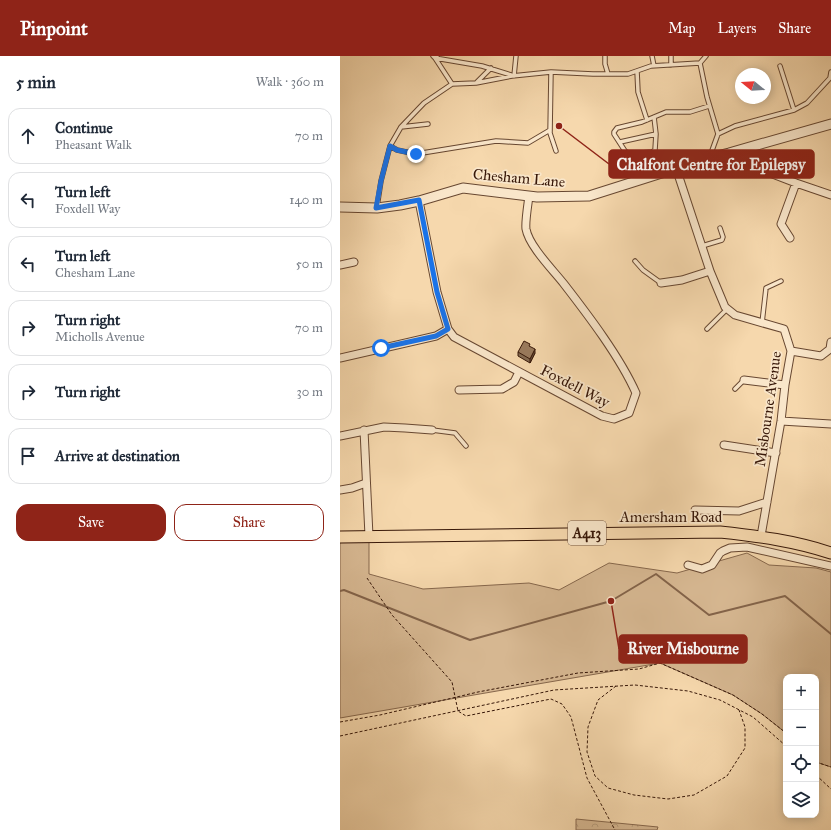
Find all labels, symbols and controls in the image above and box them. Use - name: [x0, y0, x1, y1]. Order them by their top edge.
- text: Pinpoint: [20, 17, 88, 40]
- text: Map: [668, 20, 696, 37]
- text: Layers: [718, 20, 756, 37]
- text: Share: [778, 20, 811, 37]
- north arrow: [735, 68, 771, 104]
- text: 5 min: [16, 72, 56, 93]
- text: Walk · 360 m: [256, 74, 324, 90]
- text: Continue: [55, 119, 113, 137]
- icon: ahead: [17, 125, 39, 147]
- text: 70 m: [295, 128, 323, 144]
- text: Pheasant Walk: [55, 137, 132, 153]
- route end: [407, 145, 425, 163]
- callout: Chalfont Centre for Epilepsy: [609, 150, 814, 178]
- text: Chalfont Centre for Epilepsy: [617, 155, 807, 175]
- street label: Chesham Lane: [472, 165, 566, 191]
- text: Turn left: [55, 183, 111, 201]
- icon: left: [17, 189, 39, 211]
- text: 140 m: [289, 192, 323, 208]
- text: Foxdell Way: [55, 201, 120, 217]
- text: Turn left: [55, 247, 111, 265]
- icon: left: [17, 253, 39, 275]
- text: 50 m: [296, 256, 323, 272]
- text: Chesham Lane: [55, 265, 135, 281]
- text: Turn right: [55, 311, 120, 329]
- icon: right: [17, 317, 39, 339]
- text: 70 m: [295, 320, 323, 336]
- text: Micholls Avenue: [55, 329, 145, 345]
- route start: [372, 339, 390, 357]
- street label: Misbourne Avenue: [751, 350, 785, 468]
- street label: Foxdell Way: [537, 361, 614, 412]
- icon: right: [17, 381, 39, 403]
- text: Turn right: [55, 383, 120, 401]
- text: 30 m: [297, 384, 323, 400]
- icon: arrive: [17, 445, 39, 467]
- text: Arrive at destination: [55, 447, 180, 465]
- button: Save: [16, 504, 166, 541]
- button: Share: [174, 504, 324, 541]
- street label: Amersham Road: [619, 508, 723, 526]
- road number: A413: [568, 521, 606, 545]
- callout: River Misbourne: [619, 635, 747, 663]
- text: River Misbourne: [627, 639, 739, 658]
- map controls: [783, 674, 819, 818]
- button: +: [783, 674, 819, 710]
- button: −: [783, 710, 819, 746]
- button: locate: [783, 746, 819, 782]
- button: layers: [783, 782, 819, 818]

